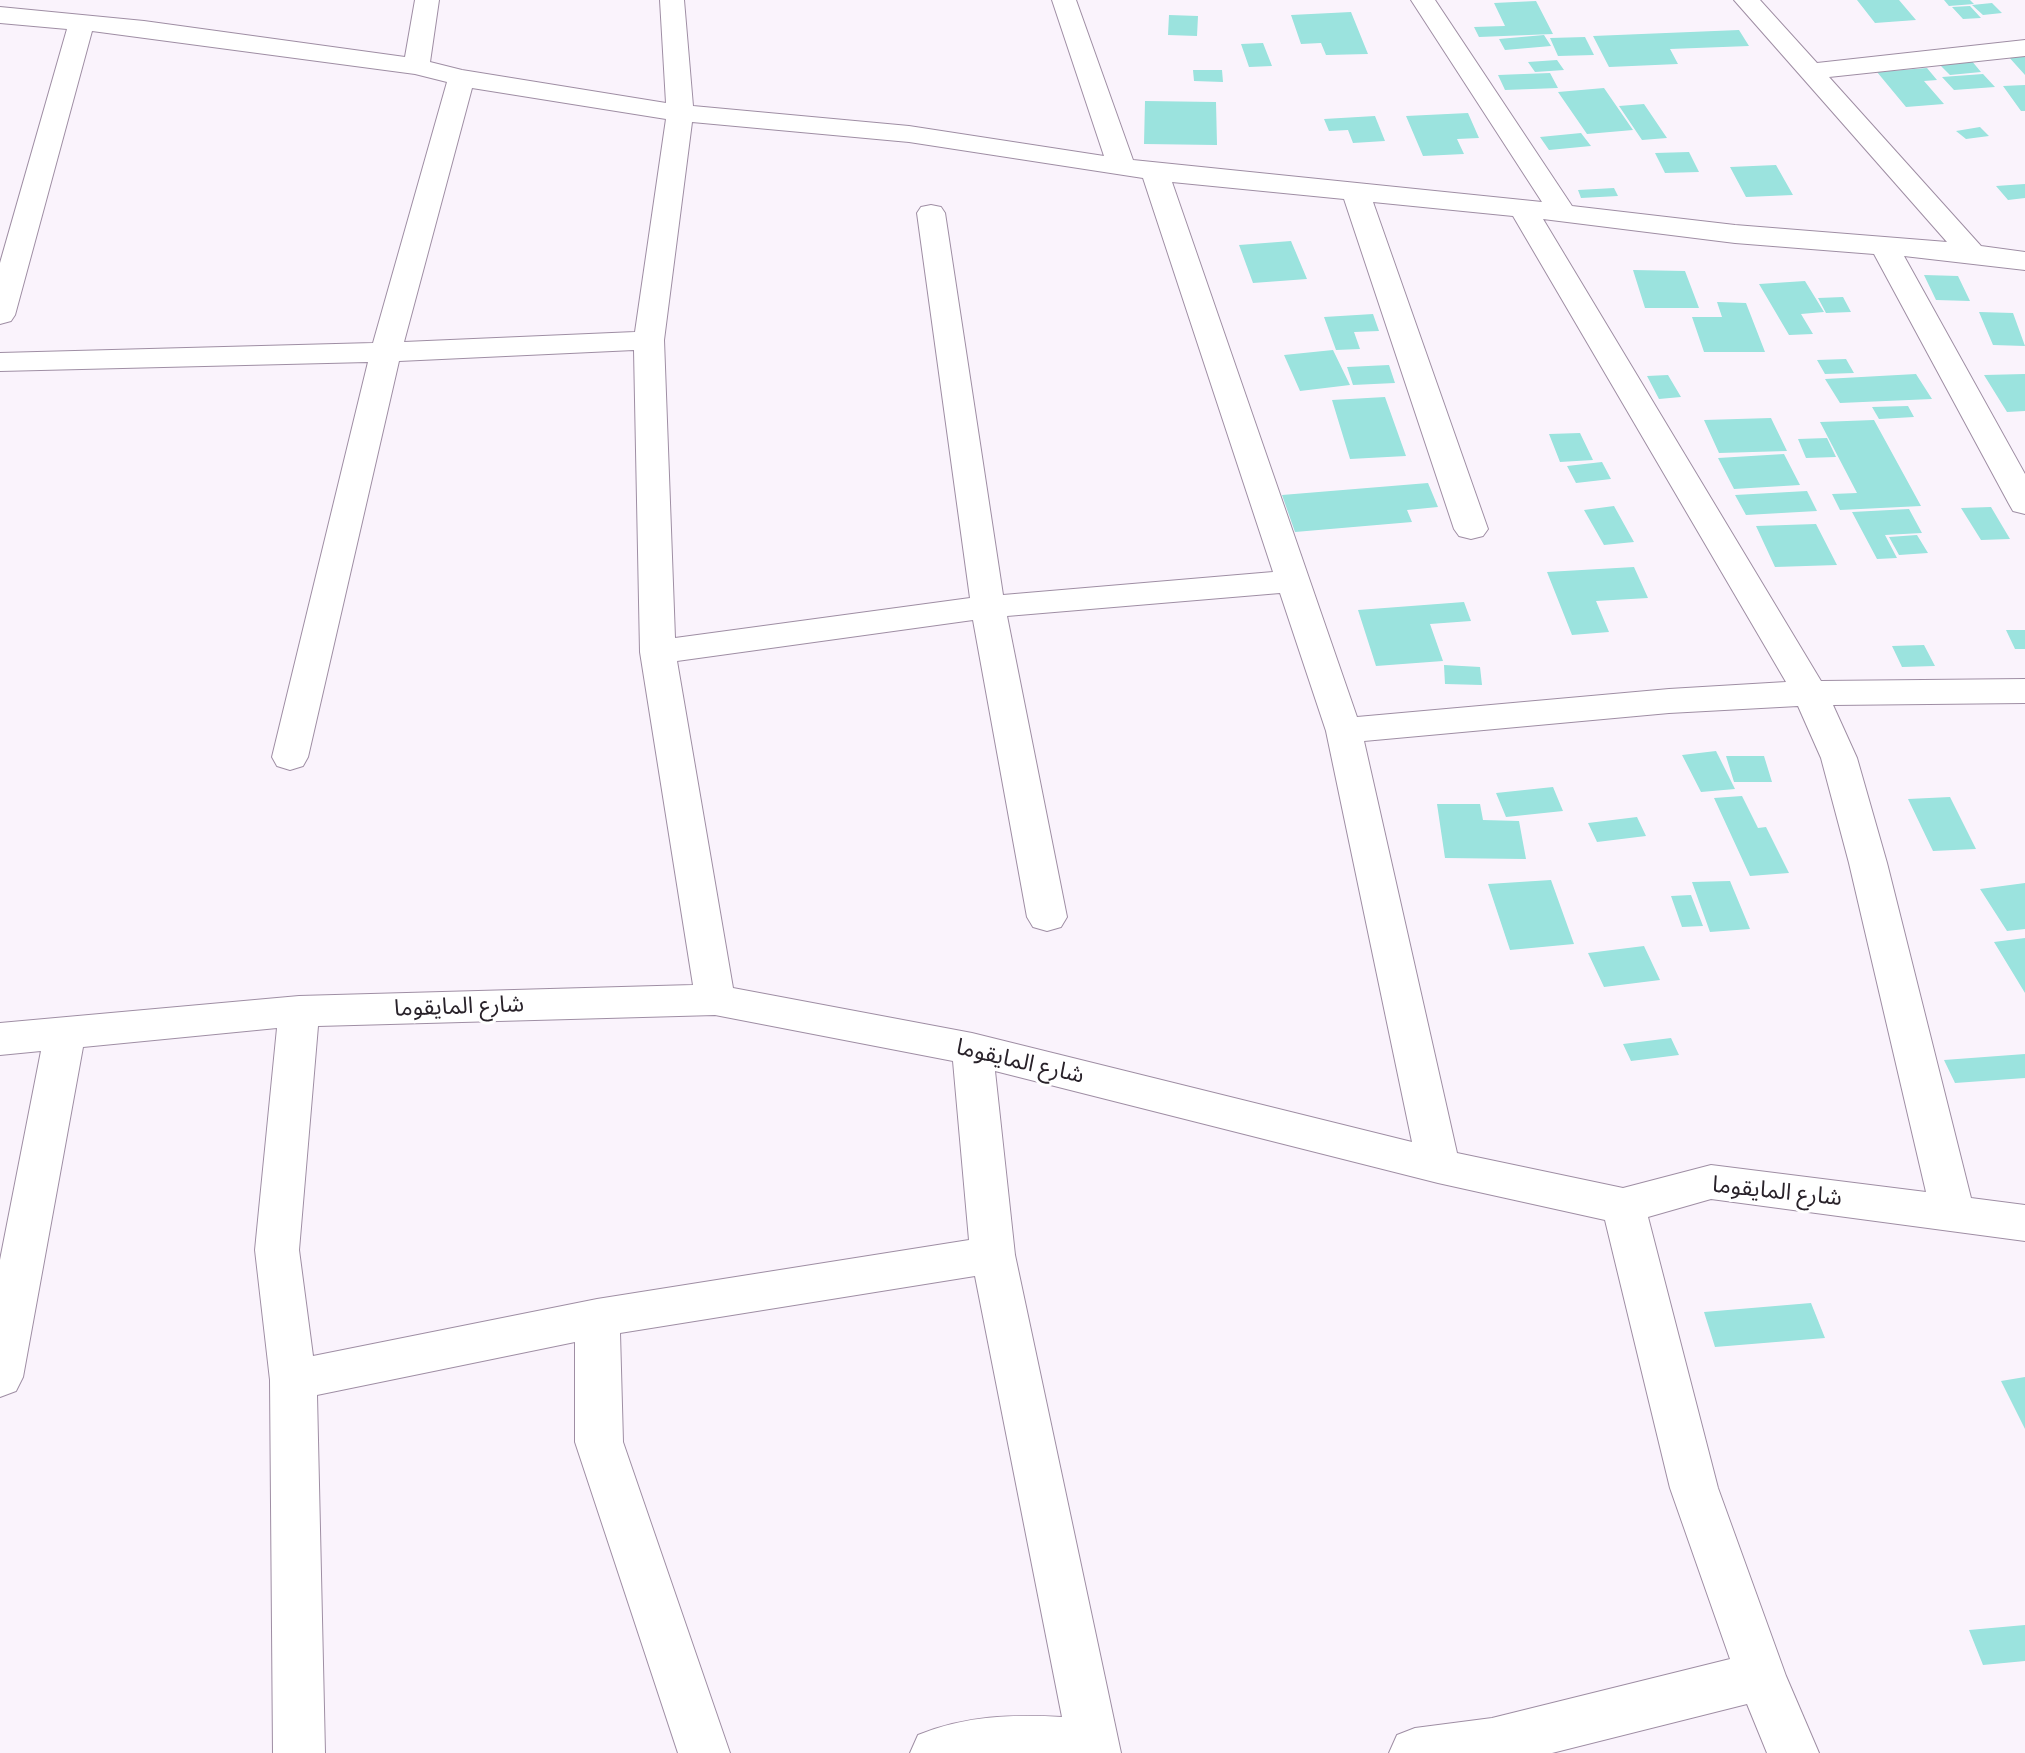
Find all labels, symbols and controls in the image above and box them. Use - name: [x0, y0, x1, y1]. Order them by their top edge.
- street label: شارع المايقوما: [393, 991, 525, 1023]
- street label: شارع المايقوما: [953, 1034, 1087, 1090]
- street label: شارع المايقوما: [1711, 1171, 1843, 1213]

